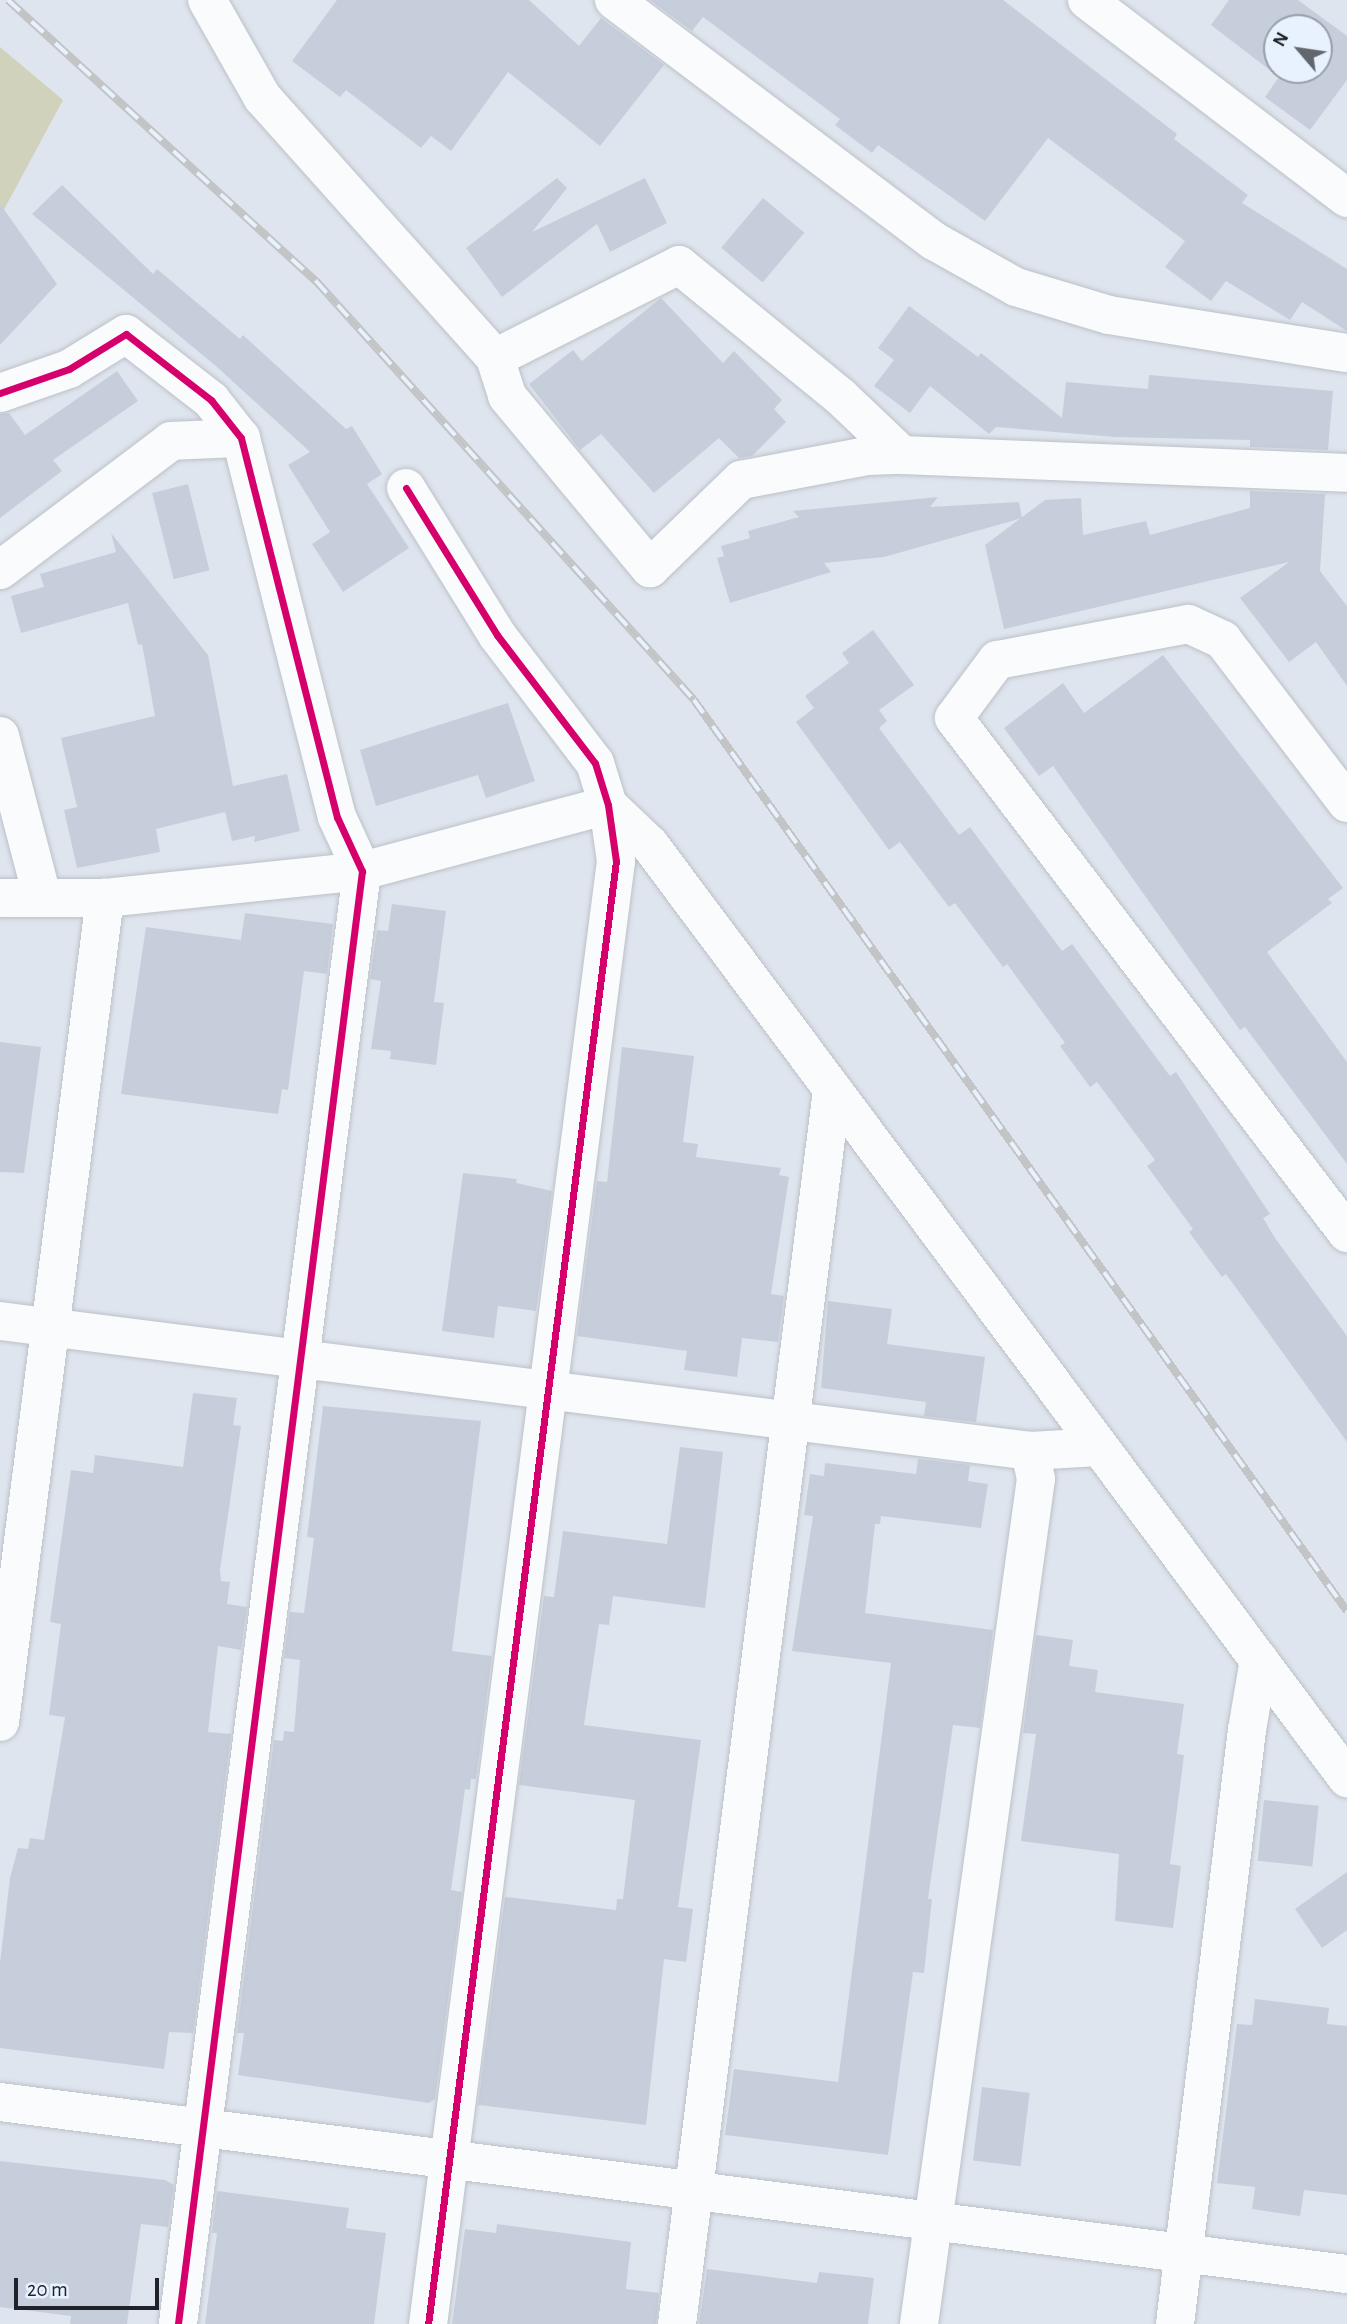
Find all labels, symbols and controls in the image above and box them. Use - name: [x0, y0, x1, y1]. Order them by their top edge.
- north arrow: [1263, 14, 1333, 84]
- text: N: [1269, 29, 1292, 50]
- scale bar: [18, 2264, 163, 2308]
- text: 20 m: [27, 2279, 68, 2300]

